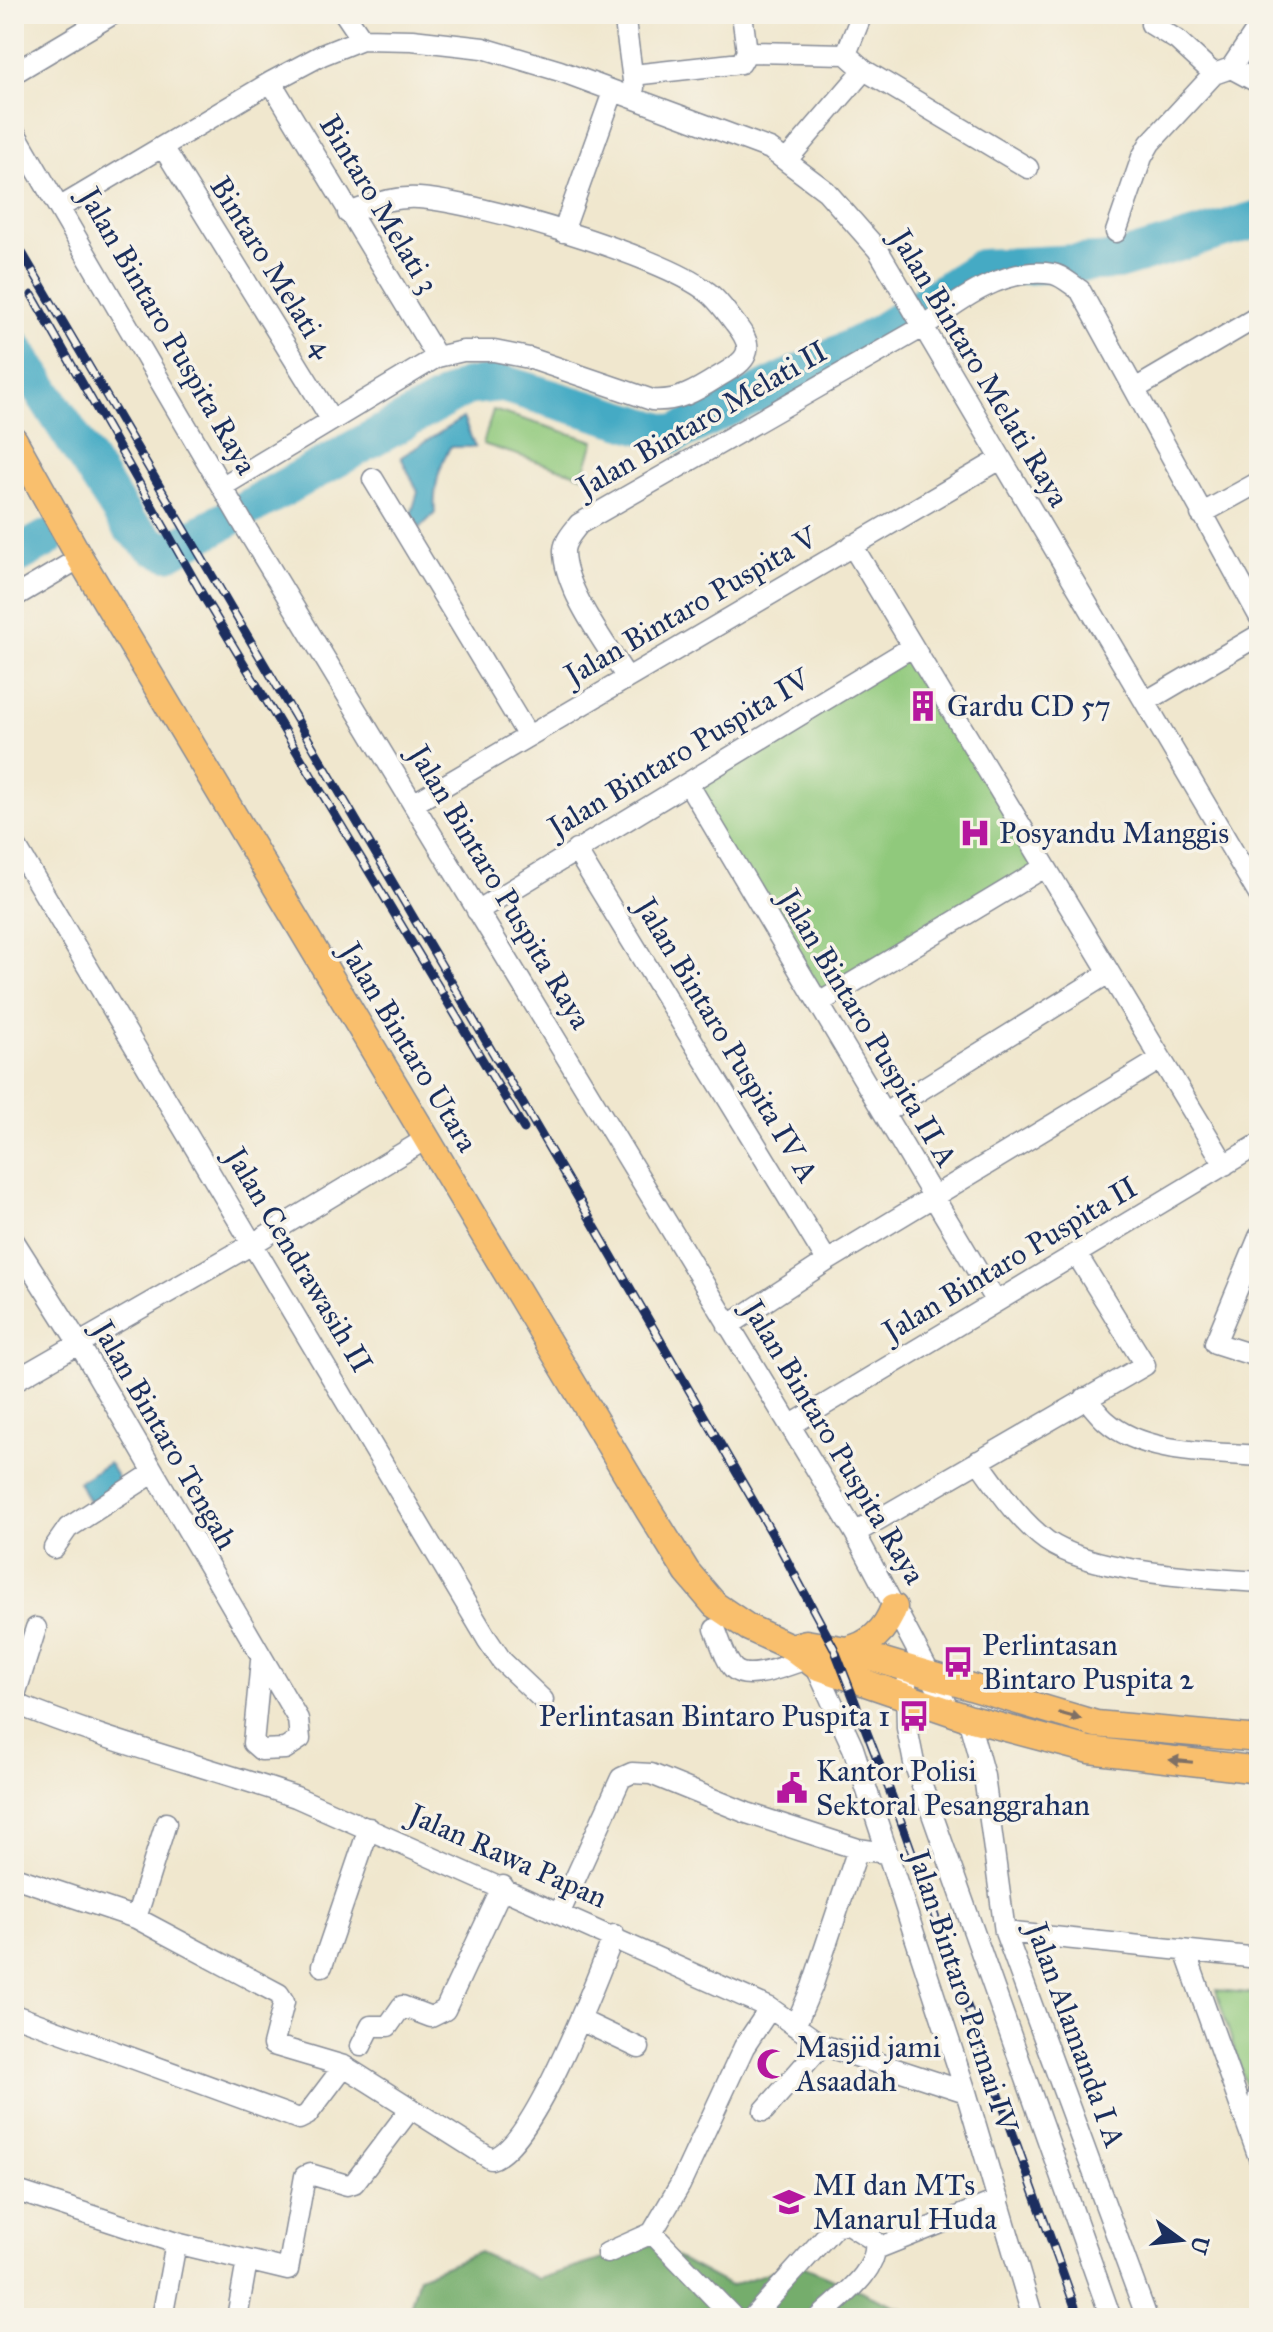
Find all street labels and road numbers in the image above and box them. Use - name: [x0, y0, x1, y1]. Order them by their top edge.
- street label: Bintaro Melati 3: [312, 108, 446, 300]
- street label: Bintaro Melati 4: [202, 170, 343, 365]
- street label: Jalan Bintaro Puspita Raya: [70, 179, 265, 481]
- street label: Jalan Bintaro Melati Raya: [881, 220, 1077, 513]
- street label: Jalan Bintaro Melati II: [568, 333, 833, 507]
- street label: Jalan Bintaro Puspita V: [556, 518, 825, 694]
- street label: Jalan Bintaro Puspita IV: [539, 660, 817, 847]
- street label: Jalan Bintaro Puspita Raya: [399, 736, 599, 1036]
- street label: Jalan Bintaro Puspita II A: [769, 880, 965, 1173]
- street label: Jalan Bintaro Puspita IV A: [626, 889, 826, 1189]
- street label: Jalan Bintaro Utara: [331, 933, 486, 1159]
- street label: Jalan Cendrawasih II: [216, 1139, 380, 1379]
- street label: Jalan Bintaro Puspita II: [874, 1169, 1144, 1351]
- street label: Jalan Bintaro Puspita Raya: [733, 1291, 933, 1591]
- street label: Jalan Bintaro Tengah: [83, 1312, 245, 1556]
- street label: Jalan Rawa Papan: [401, 1795, 613, 1916]
- street label: Jalan Bintaro Permai IV: [899, 1843, 1026, 2138]
- street label: Jalan Alamanda I A: [1018, 1915, 1133, 2152]

